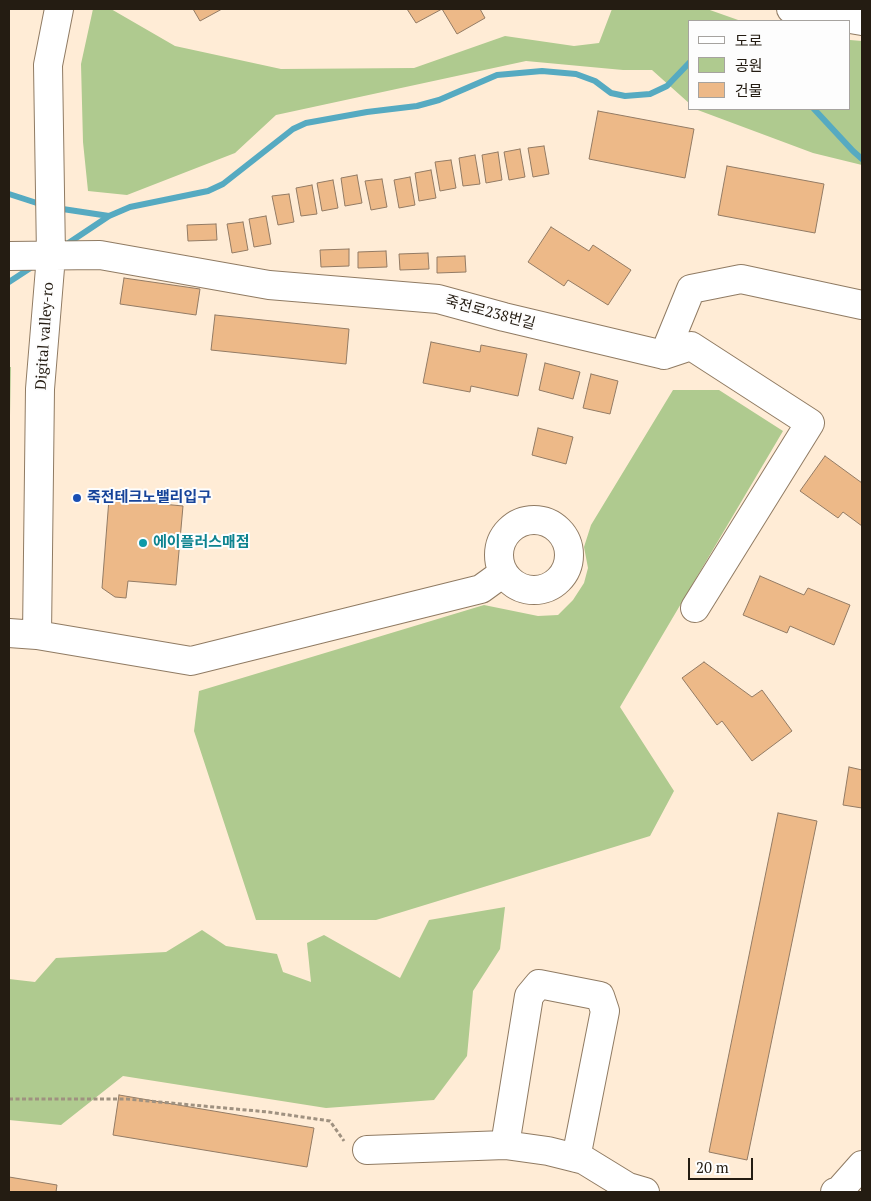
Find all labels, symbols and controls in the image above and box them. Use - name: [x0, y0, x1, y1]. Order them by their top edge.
- legend: [688, 20, 851, 110]
- text: 도로: [735, 30, 763, 50]
- text: 공원: [735, 55, 763, 75]
- text: 건물: [735, 80, 763, 100]
- street label: Digital valley-ro: [32, 281, 58, 391]
- street label: 죽전로238번길: [443, 292, 537, 334]
- place label: 죽전테크노밸리입구: [87, 489, 211, 507]
- marker: 죽전테크노밸리입구: [71, 492, 83, 504]
- place label: 에이플러스매점: [153, 534, 250, 552]
- marker: 에이플러스매점: [137, 537, 149, 549]
- scale bar: [691, 1148, 756, 1180]
- text: 20 m: [696, 1157, 729, 1177]

